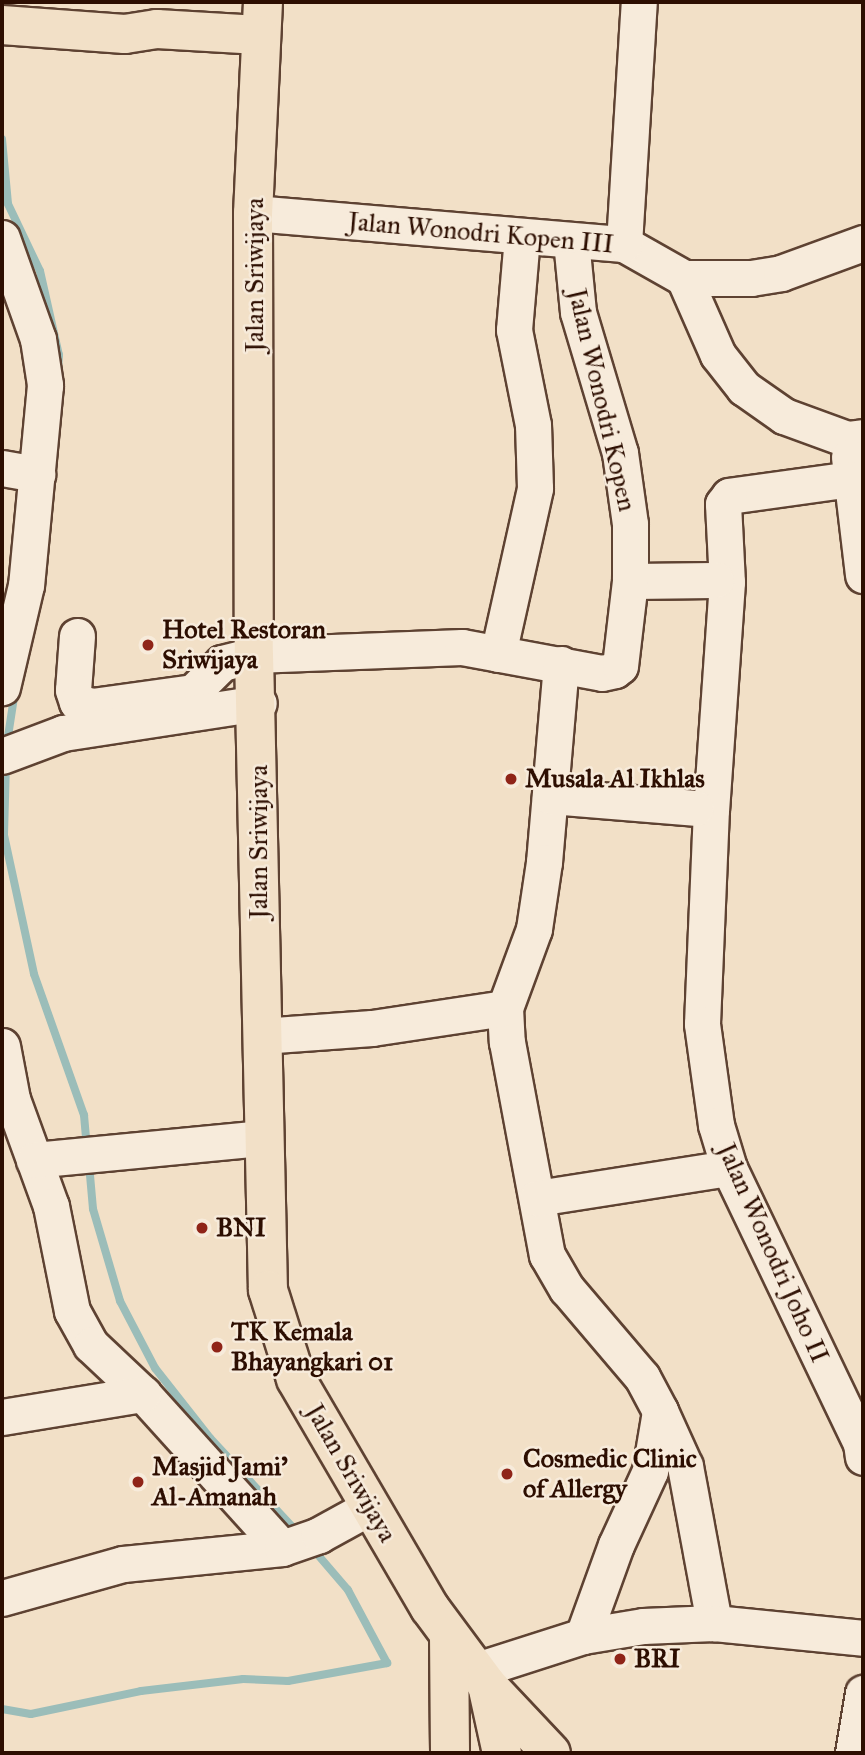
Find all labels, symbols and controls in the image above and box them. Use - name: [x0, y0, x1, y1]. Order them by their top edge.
- street label: Jalan Sriwijaya: [239, 198, 271, 352]
- street label: Jalan Wonodri Kopen III: [347, 206, 615, 260]
- street label: Jalan Wonodri Kopen: [561, 286, 643, 514]
- place label: Hotel Restoran Sriwijaya: [162, 614, 326, 676]
- marker: Hotel Restoran Sriwijaya: [140, 637, 156, 653]
- place label: Musala Al Ikhlas: [525, 763, 705, 795]
- street label: Jalan Sriwijaya: [243, 765, 275, 919]
- marker: Musala Al Ikhlas: [503, 771, 519, 787]
- street label: Jalan Wonodri Joho II: [711, 1138, 835, 1368]
- place label: BNI: [216, 1212, 266, 1244]
- marker: BNI: [194, 1220, 210, 1236]
- place label: TK Kemala Bhayangkari 01: [231, 1316, 393, 1378]
- marker: TK Kemala Bhayangkari 01: [209, 1339, 225, 1355]
- street label: Jalan Sriwijaya: [299, 1398, 403, 1548]
- place label: Cosmedic Clinic of Allergy: [523, 1443, 697, 1504]
- place label: Masjid Jami' Al-Amanah: [152, 1451, 288, 1512]
- marker: Cosmedic Clinic of Allergy: [497, 1464, 517, 1484]
- marker: Masjid Jami' Al-Amanah: [130, 1474, 146, 1490]
- place label: BRI: [634, 1643, 681, 1675]
- marker: BRI: [612, 1651, 628, 1667]

